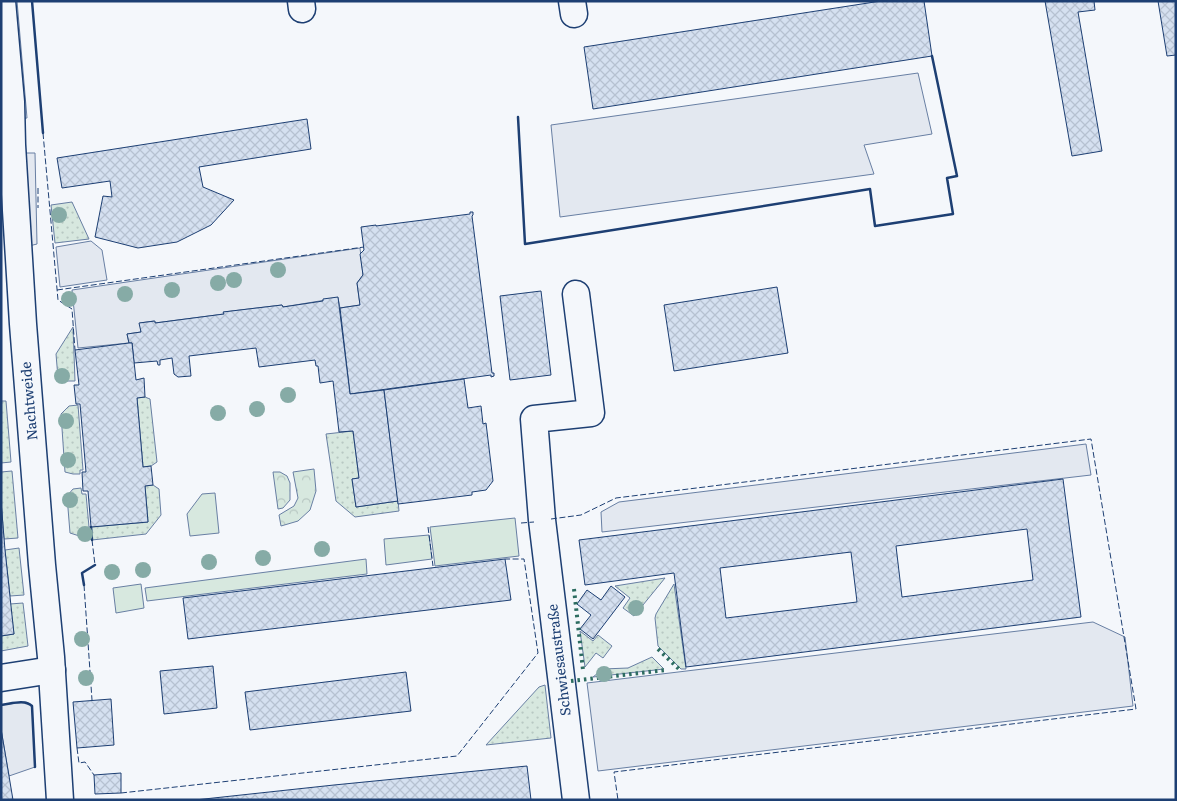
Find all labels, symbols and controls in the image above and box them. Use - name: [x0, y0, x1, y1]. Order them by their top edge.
- street label: Nachtweide: [15, 361, 41, 441]
- street label: Schwiesaustraße: [541, 603, 575, 717]

